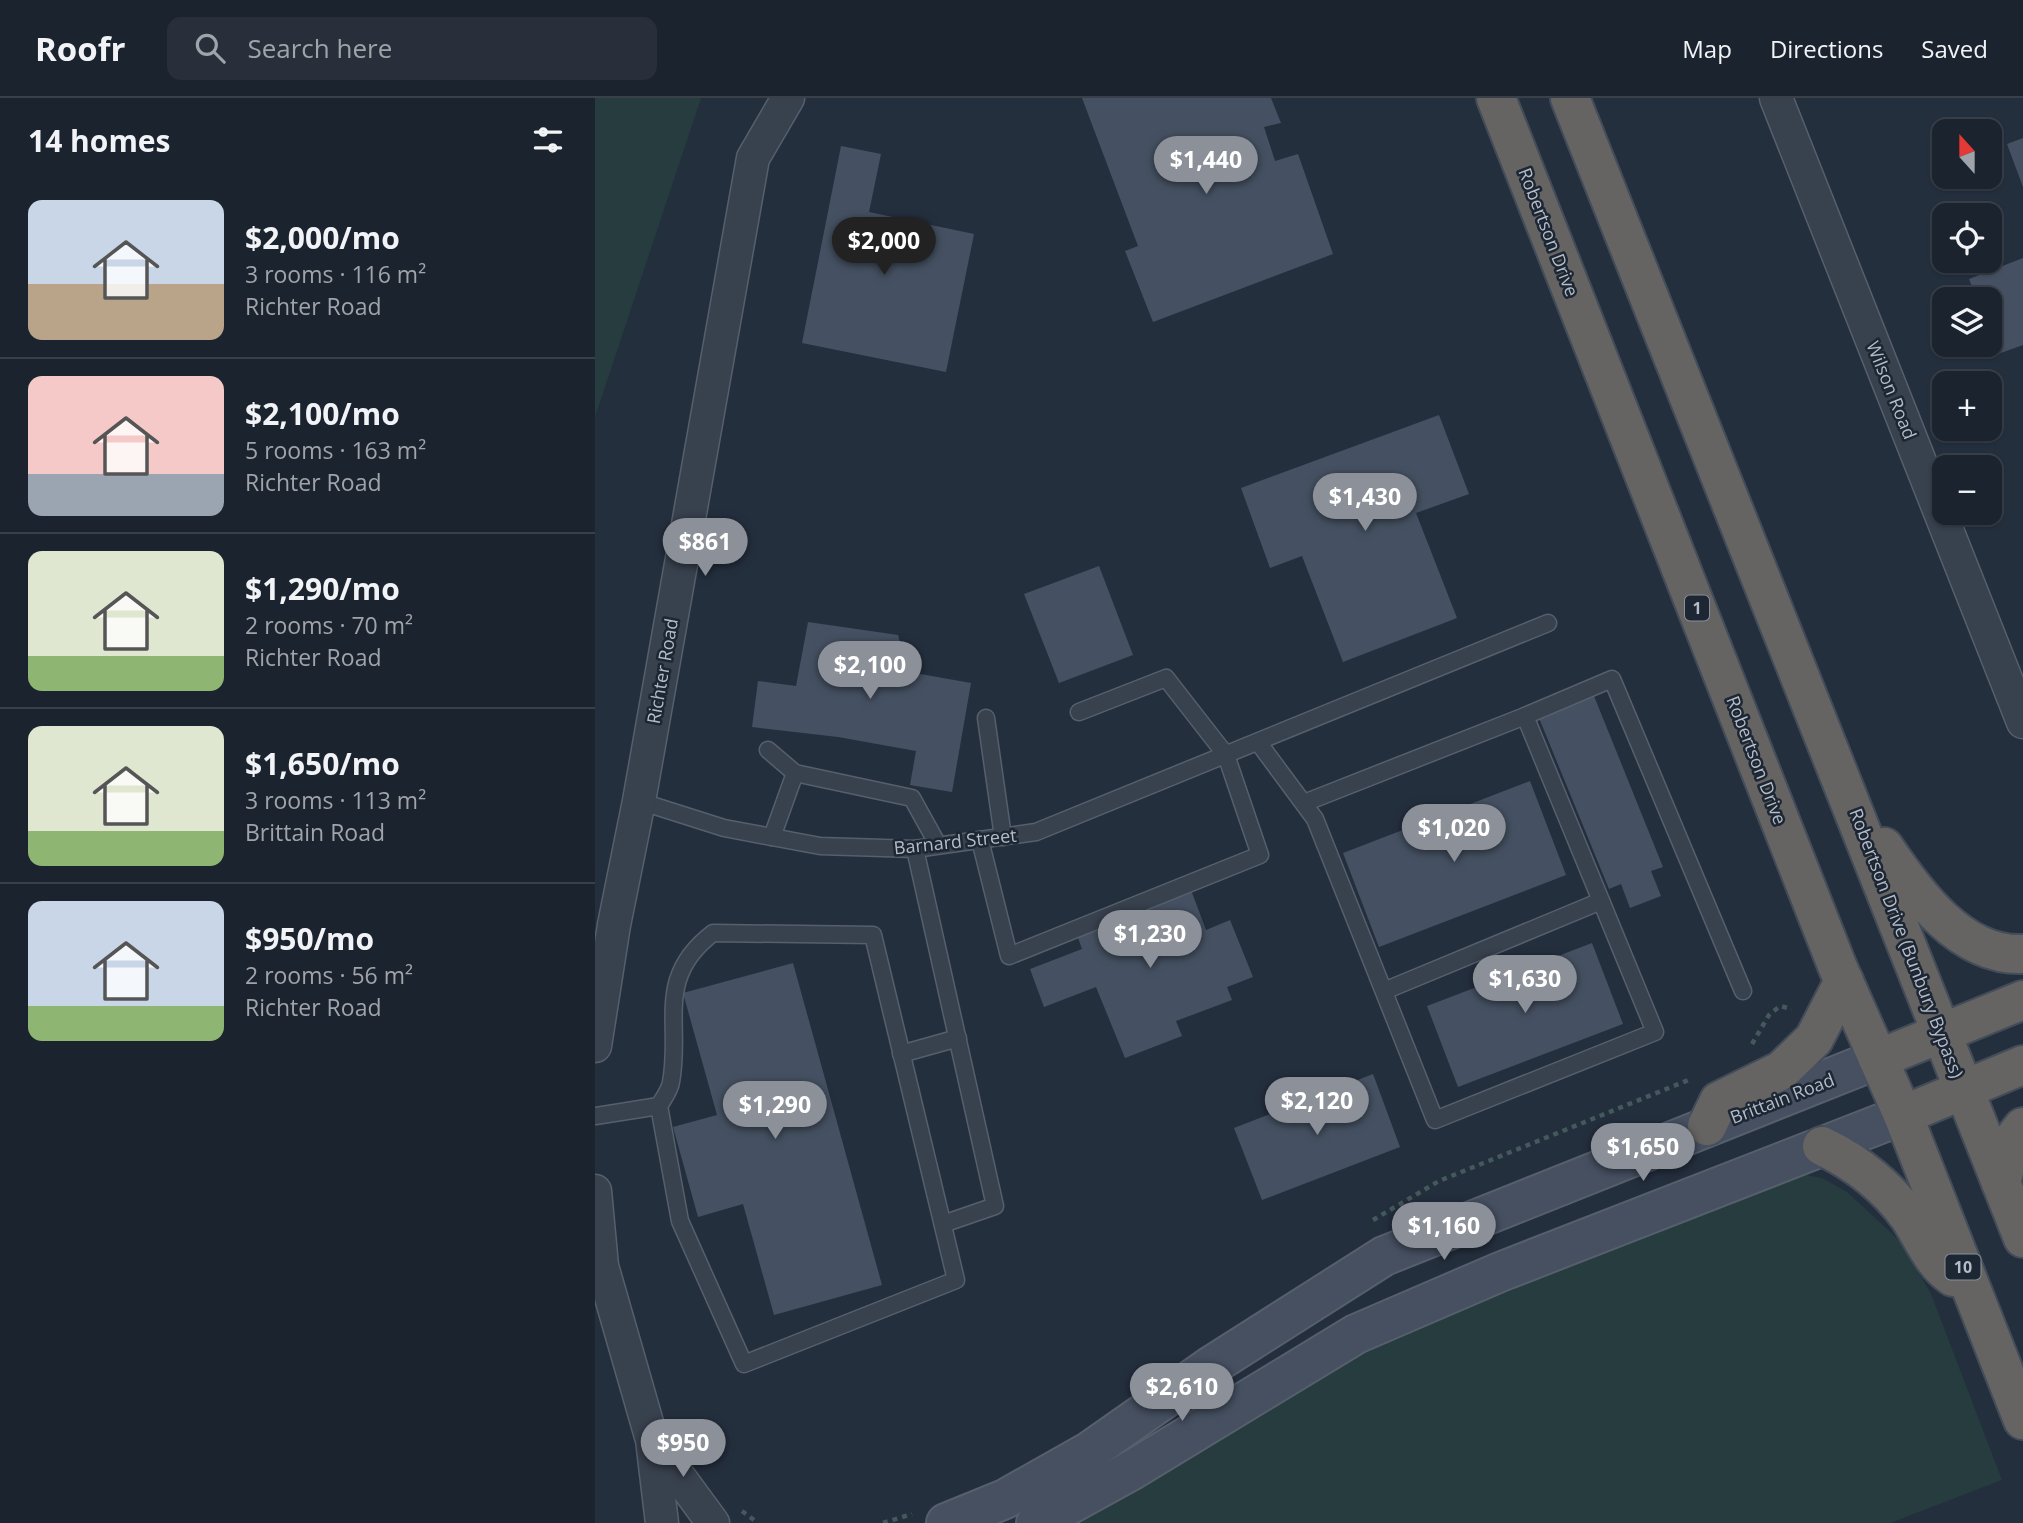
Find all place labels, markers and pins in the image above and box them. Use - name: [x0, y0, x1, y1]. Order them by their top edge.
- pin: $1,440: [1149, 136, 1263, 196]
- pin: $2,000: [827, 218, 941, 277]
- pin: $1,430: [1308, 474, 1422, 533]
- pin: $861: [664, 518, 746, 578]
- pin: $2,100: [813, 642, 927, 701]
- pin: $1,020: [1397, 804, 1511, 864]
- pin: $1,230: [1093, 910, 1207, 970]
- pin: $1,630: [1468, 956, 1582, 1015]
- pin: $2,120: [1260, 1077, 1374, 1137]
- pin: $1,290: [718, 1082, 832, 1141]
- pin: $1,650: [1586, 1124, 1700, 1183]
- pin: $1,160: [1387, 1202, 1501, 1262]
- pin: $2,610: [1125, 1364, 1239, 1423]
- pin: $950: [642, 1420, 724, 1479]

